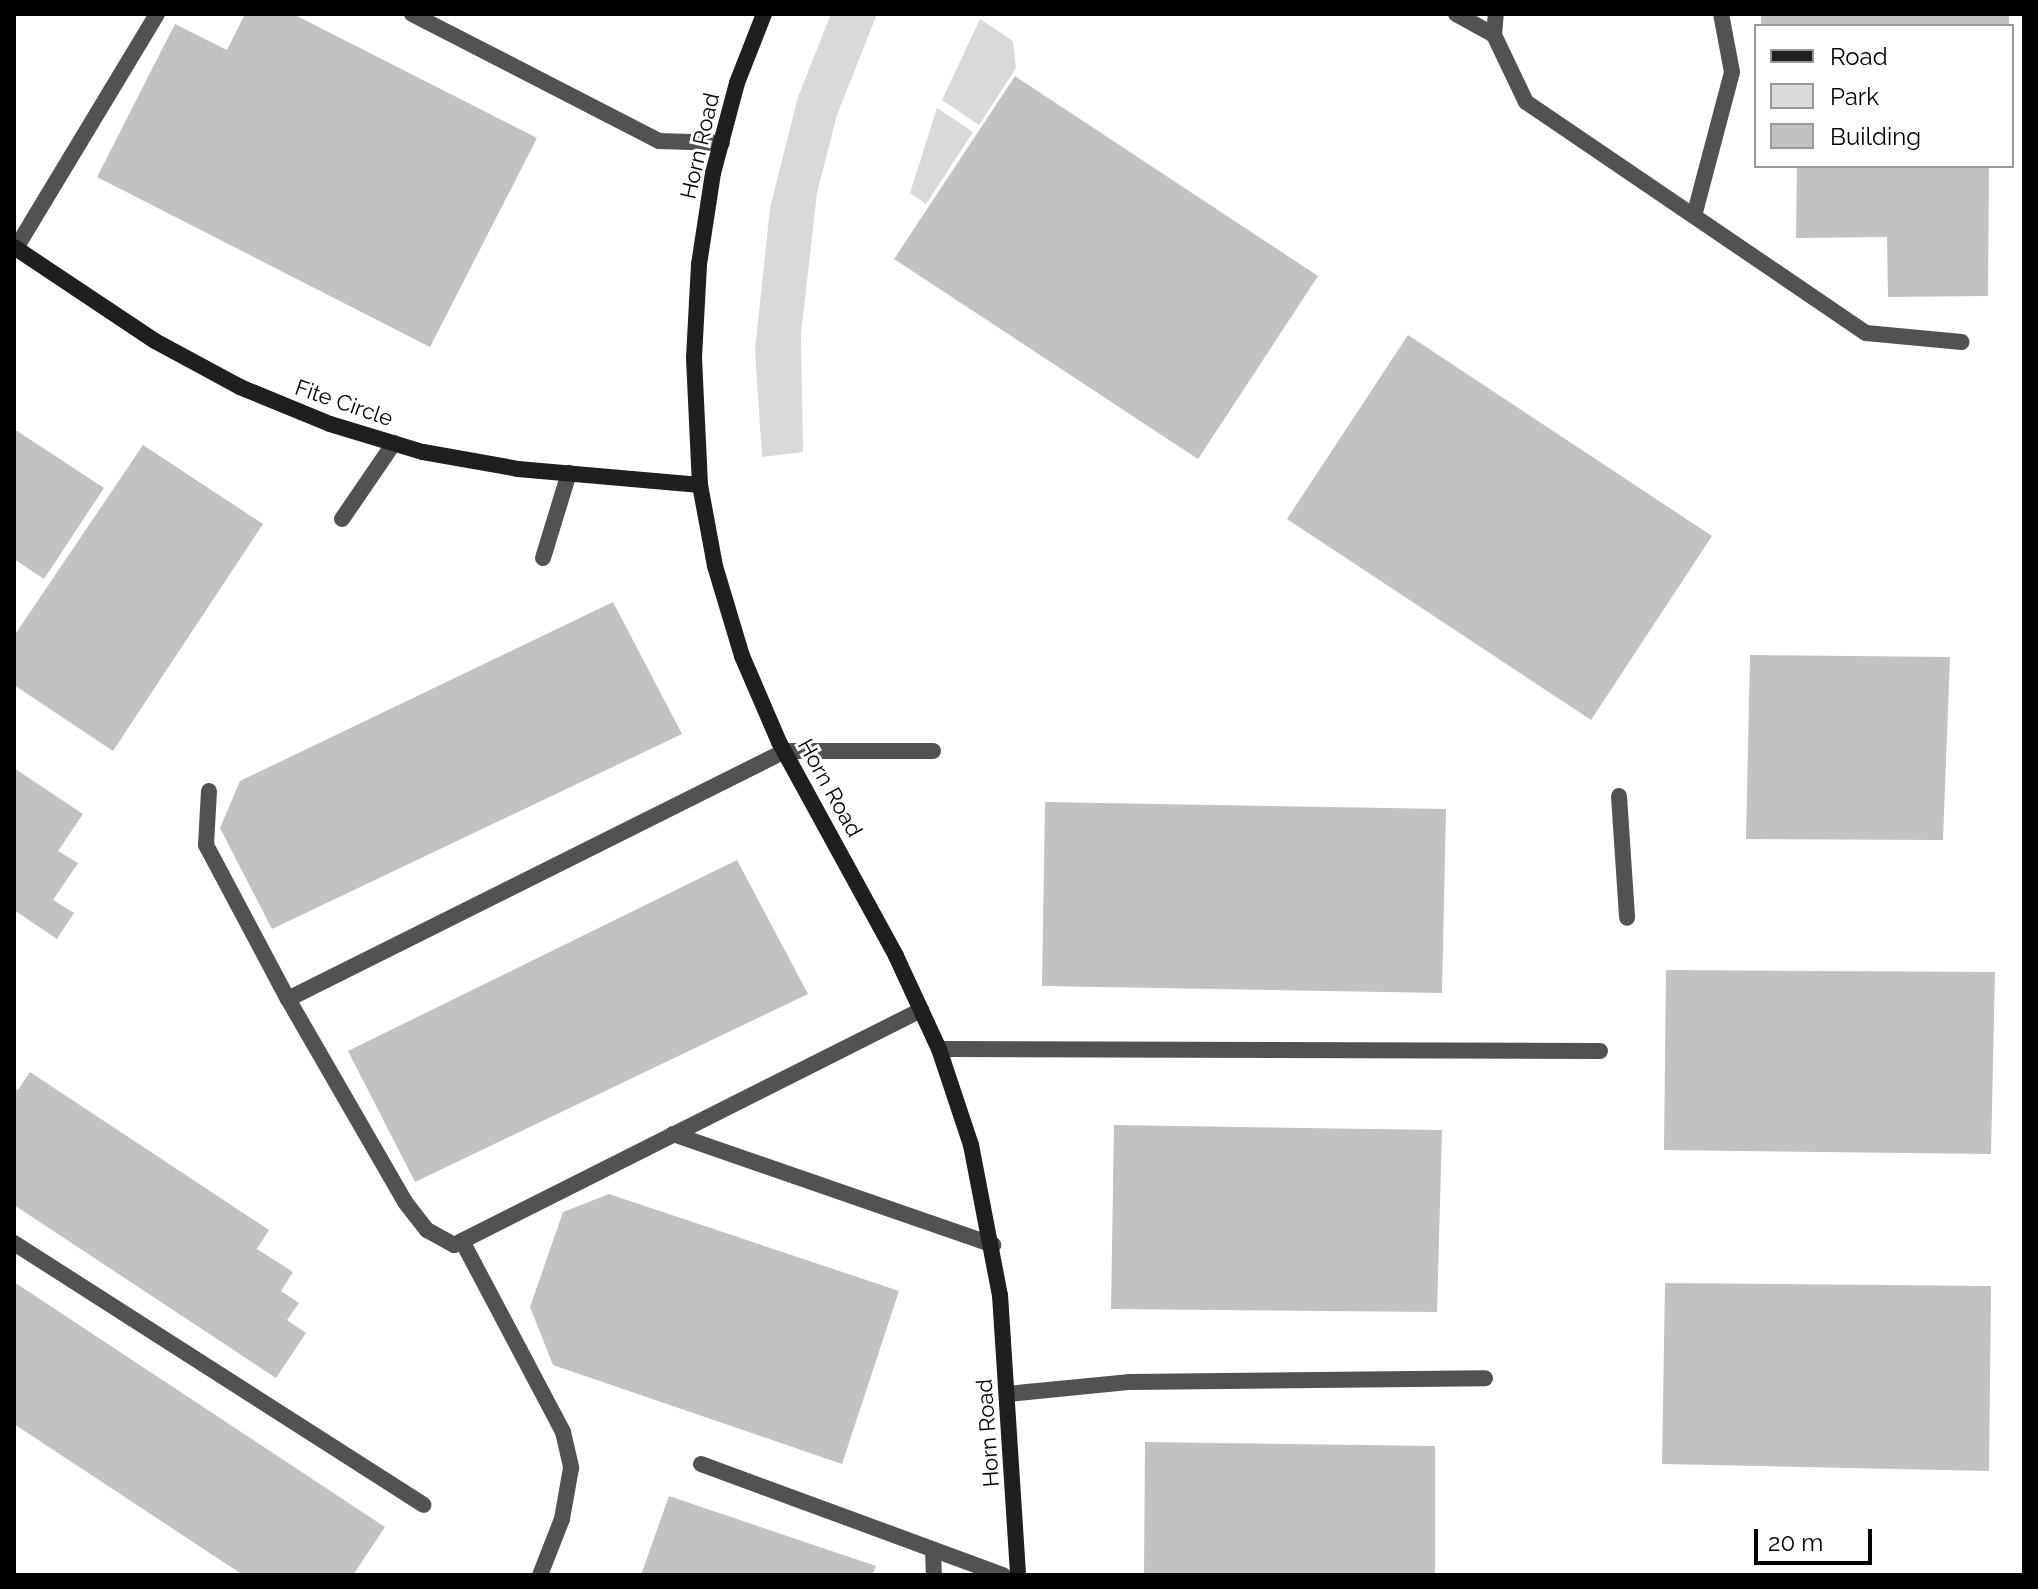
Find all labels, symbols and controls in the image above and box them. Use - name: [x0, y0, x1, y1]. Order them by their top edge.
- legend: [1754, 24, 2014, 168]
- text: Road: [1830, 42, 1888, 71]
- text: Park: [1830, 82, 1879, 111]
- street label: Horn Road: [675, 90, 725, 202]
- text: Building: [1830, 122, 1921, 151]
- street label: Fite Circle: [292, 374, 396, 432]
- street label: Horn Road: [792, 734, 868, 842]
- street label: Horn Road: [971, 1378, 1005, 1488]
- scale bar: [1758, 1513, 1876, 1563]
- text: 20 m: [1768, 1528, 1823, 1557]

